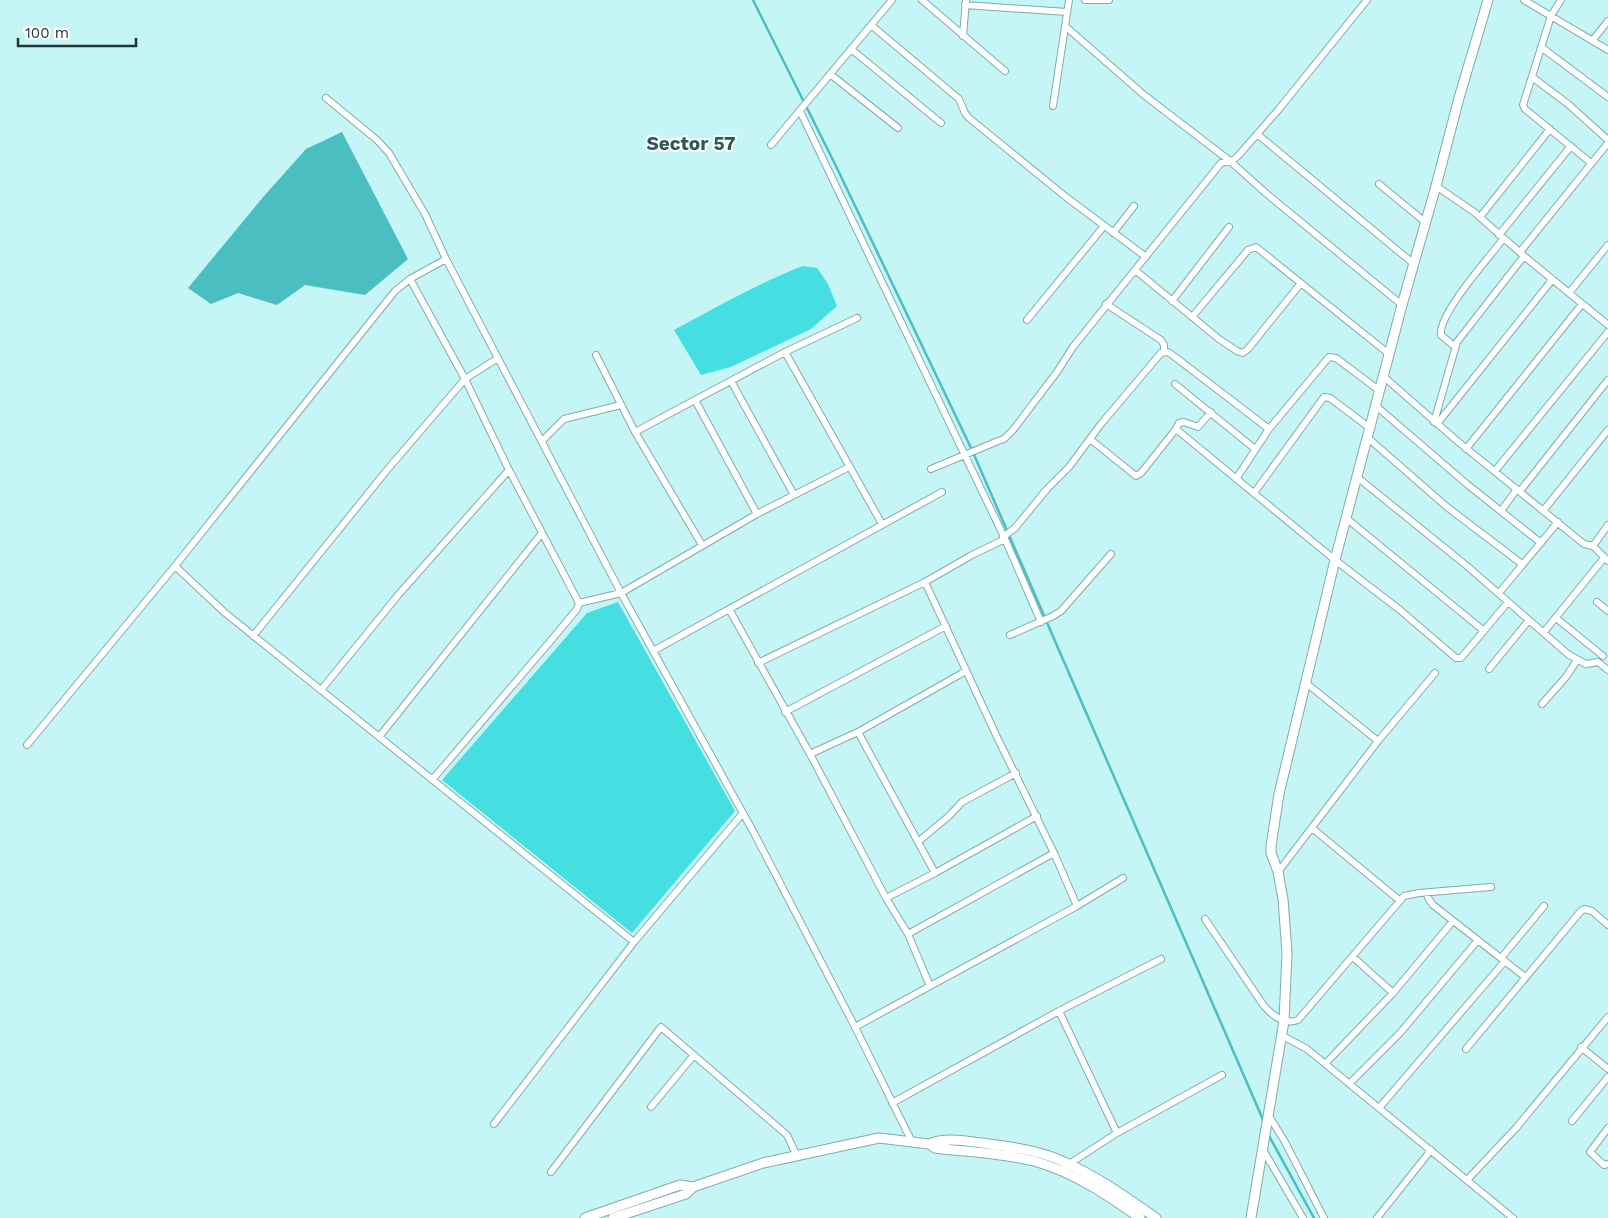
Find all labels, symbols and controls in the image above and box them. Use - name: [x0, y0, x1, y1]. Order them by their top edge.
- scale bar: [18, 15, 135, 47]
- text: 100 m: [25, 24, 69, 42]
- district label: Sector 57: [646, 132, 736, 155]

